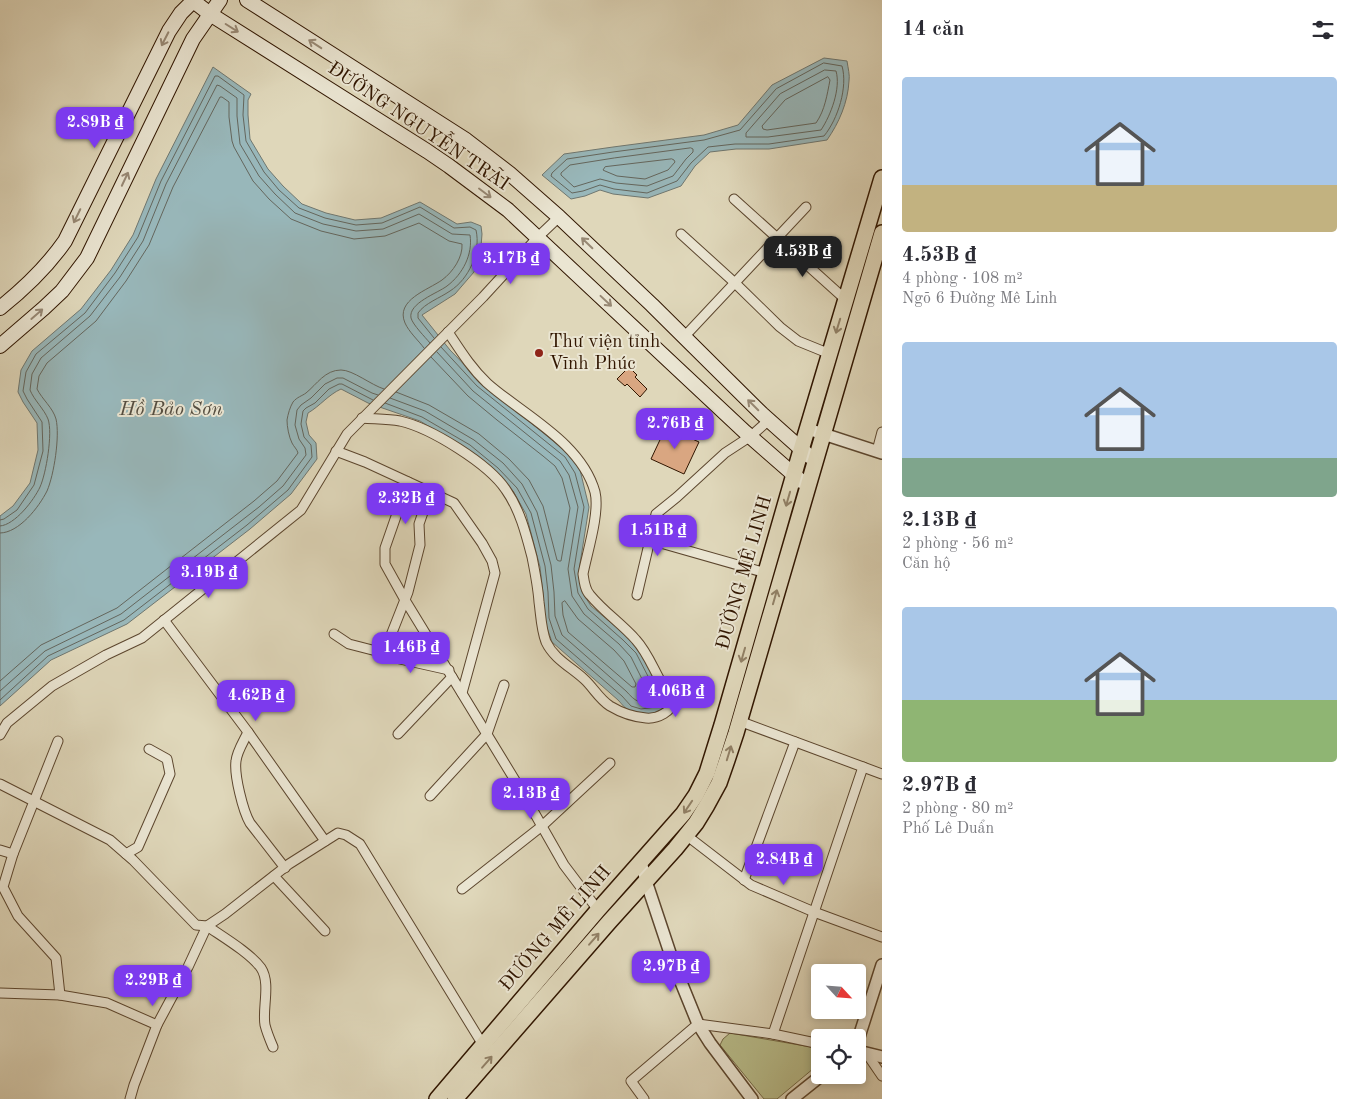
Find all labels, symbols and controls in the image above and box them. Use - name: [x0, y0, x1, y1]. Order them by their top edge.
- icon: filters: [1309, 16, 1337, 44]
- text: 14 căn: [902, 19, 964, 40]
- one-way arrow: [224, 23, 238, 33]
- one-way arrow: [160, 31, 169, 46]
- one-way arrow: [308, 39, 322, 49]
- street label: ĐƯỜNG NGUYỄN TRÃI: [324, 53, 516, 195]
- pin: 2.89B ₫: [49, 106, 141, 149]
- icon: home: [1075, 109, 1165, 199]
- text: 2.89B ₫: [67, 115, 123, 131]
- one-way arrow: [120, 172, 130, 187]
- one-way arrow: [478, 187, 491, 198]
- one-way arrow: [72, 208, 81, 223]
- pin: 4.53B ₫: [757, 236, 849, 278]
- one-way arrow: [580, 237, 593, 249]
- pin: 3.17B ₫: [465, 242, 557, 285]
- text: 4.53B ₫: [775, 244, 831, 260]
- text: 4.53B ₫: [902, 245, 976, 266]
- text: 3.17B ₫: [483, 251, 539, 267]
- text: 4 phòng · 108 m²: [902, 271, 1023, 287]
- text: Ngõ 6 Đường Mê Linh: [902, 291, 1057, 307]
- one-way arrow: [599, 295, 612, 307]
- one-way arrow: [30, 308, 43, 320]
- one-way arrow: [833, 317, 843, 333]
- place label: Thư viện tỉnh Vĩnh Phúc: [549, 333, 660, 374]
- marker: Thư viện tỉnh Vĩnh Phúc: [533, 347, 545, 359]
- icon: home: [1075, 374, 1165, 464]
- water label: Hồ Bảo Sơn: [118, 399, 223, 420]
- one-way arrow: [747, 399, 759, 411]
- pin: 2.76B ₫: [629, 408, 721, 450]
- text: 2.76B ₫: [647, 416, 703, 432]
- pin: 2.32B ₫: [360, 482, 452, 525]
- one-way arrow: [782, 490, 792, 506]
- text: 2.32B ₫: [378, 491, 434, 507]
- street label: ĐƯỜNG MÊ LINH: [709, 492, 776, 652]
- text: 2.13B ₫: [902, 510, 976, 531]
- pin: 1.51B ₫: [612, 514, 704, 557]
- text: 1.51B ₫: [630, 523, 686, 539]
- text: 2 phòng · 56 m²: [902, 536, 1013, 552]
- pin: 3.19B ₫: [163, 556, 255, 599]
- text: Căn hộ: [902, 556, 950, 572]
- text: 3.19B ₫: [181, 565, 237, 581]
- one-way arrow: [770, 590, 780, 606]
- pin: 1.46B ₫: [365, 632, 457, 674]
- icon: home: [1075, 639, 1165, 729]
- text: 1.46B ₫: [383, 640, 439, 656]
- one-way arrow: [737, 646, 747, 662]
- pin: 4.06B ₫: [630, 676, 722, 718]
- pin: 4.62B ₫: [210, 680, 302, 722]
- text: 4.06B ₫: [648, 684, 704, 700]
- text: 4.62B ₫: [228, 688, 284, 704]
- one-way arrow: [725, 746, 735, 762]
- text: 2.97B ₫: [902, 775, 976, 796]
- pin: 2.13B ₫: [485, 778, 577, 820]
- text: 2.13B ₫: [503, 786, 559, 802]
- one-way arrow: [683, 800, 693, 814]
- text: 2 phòng · 80 m²: [902, 801, 1013, 817]
- text: Phố Lê Duẩn: [902, 821, 994, 837]
- pin: 2.84B ₫: [738, 844, 830, 886]
- text: 2.84B ₫: [756, 852, 812, 868]
- street label: ĐƯỜNG MÊ LINH: [493, 859, 615, 995]
- one-way arrow: [588, 933, 600, 946]
- pin: 2.97B ₫: [625, 950, 717, 993]
- text: 2.97B ₫: [643, 959, 699, 975]
- pin: 2.29B ₫: [107, 964, 199, 1007]
- north arrow: [811, 964, 866, 1019]
- map controls: [811, 964, 866, 1084]
- text: 2.29B ₫: [125, 973, 181, 989]
- button: locate: [811, 1029, 866, 1084]
- one-way arrow: [482, 1056, 493, 1069]

